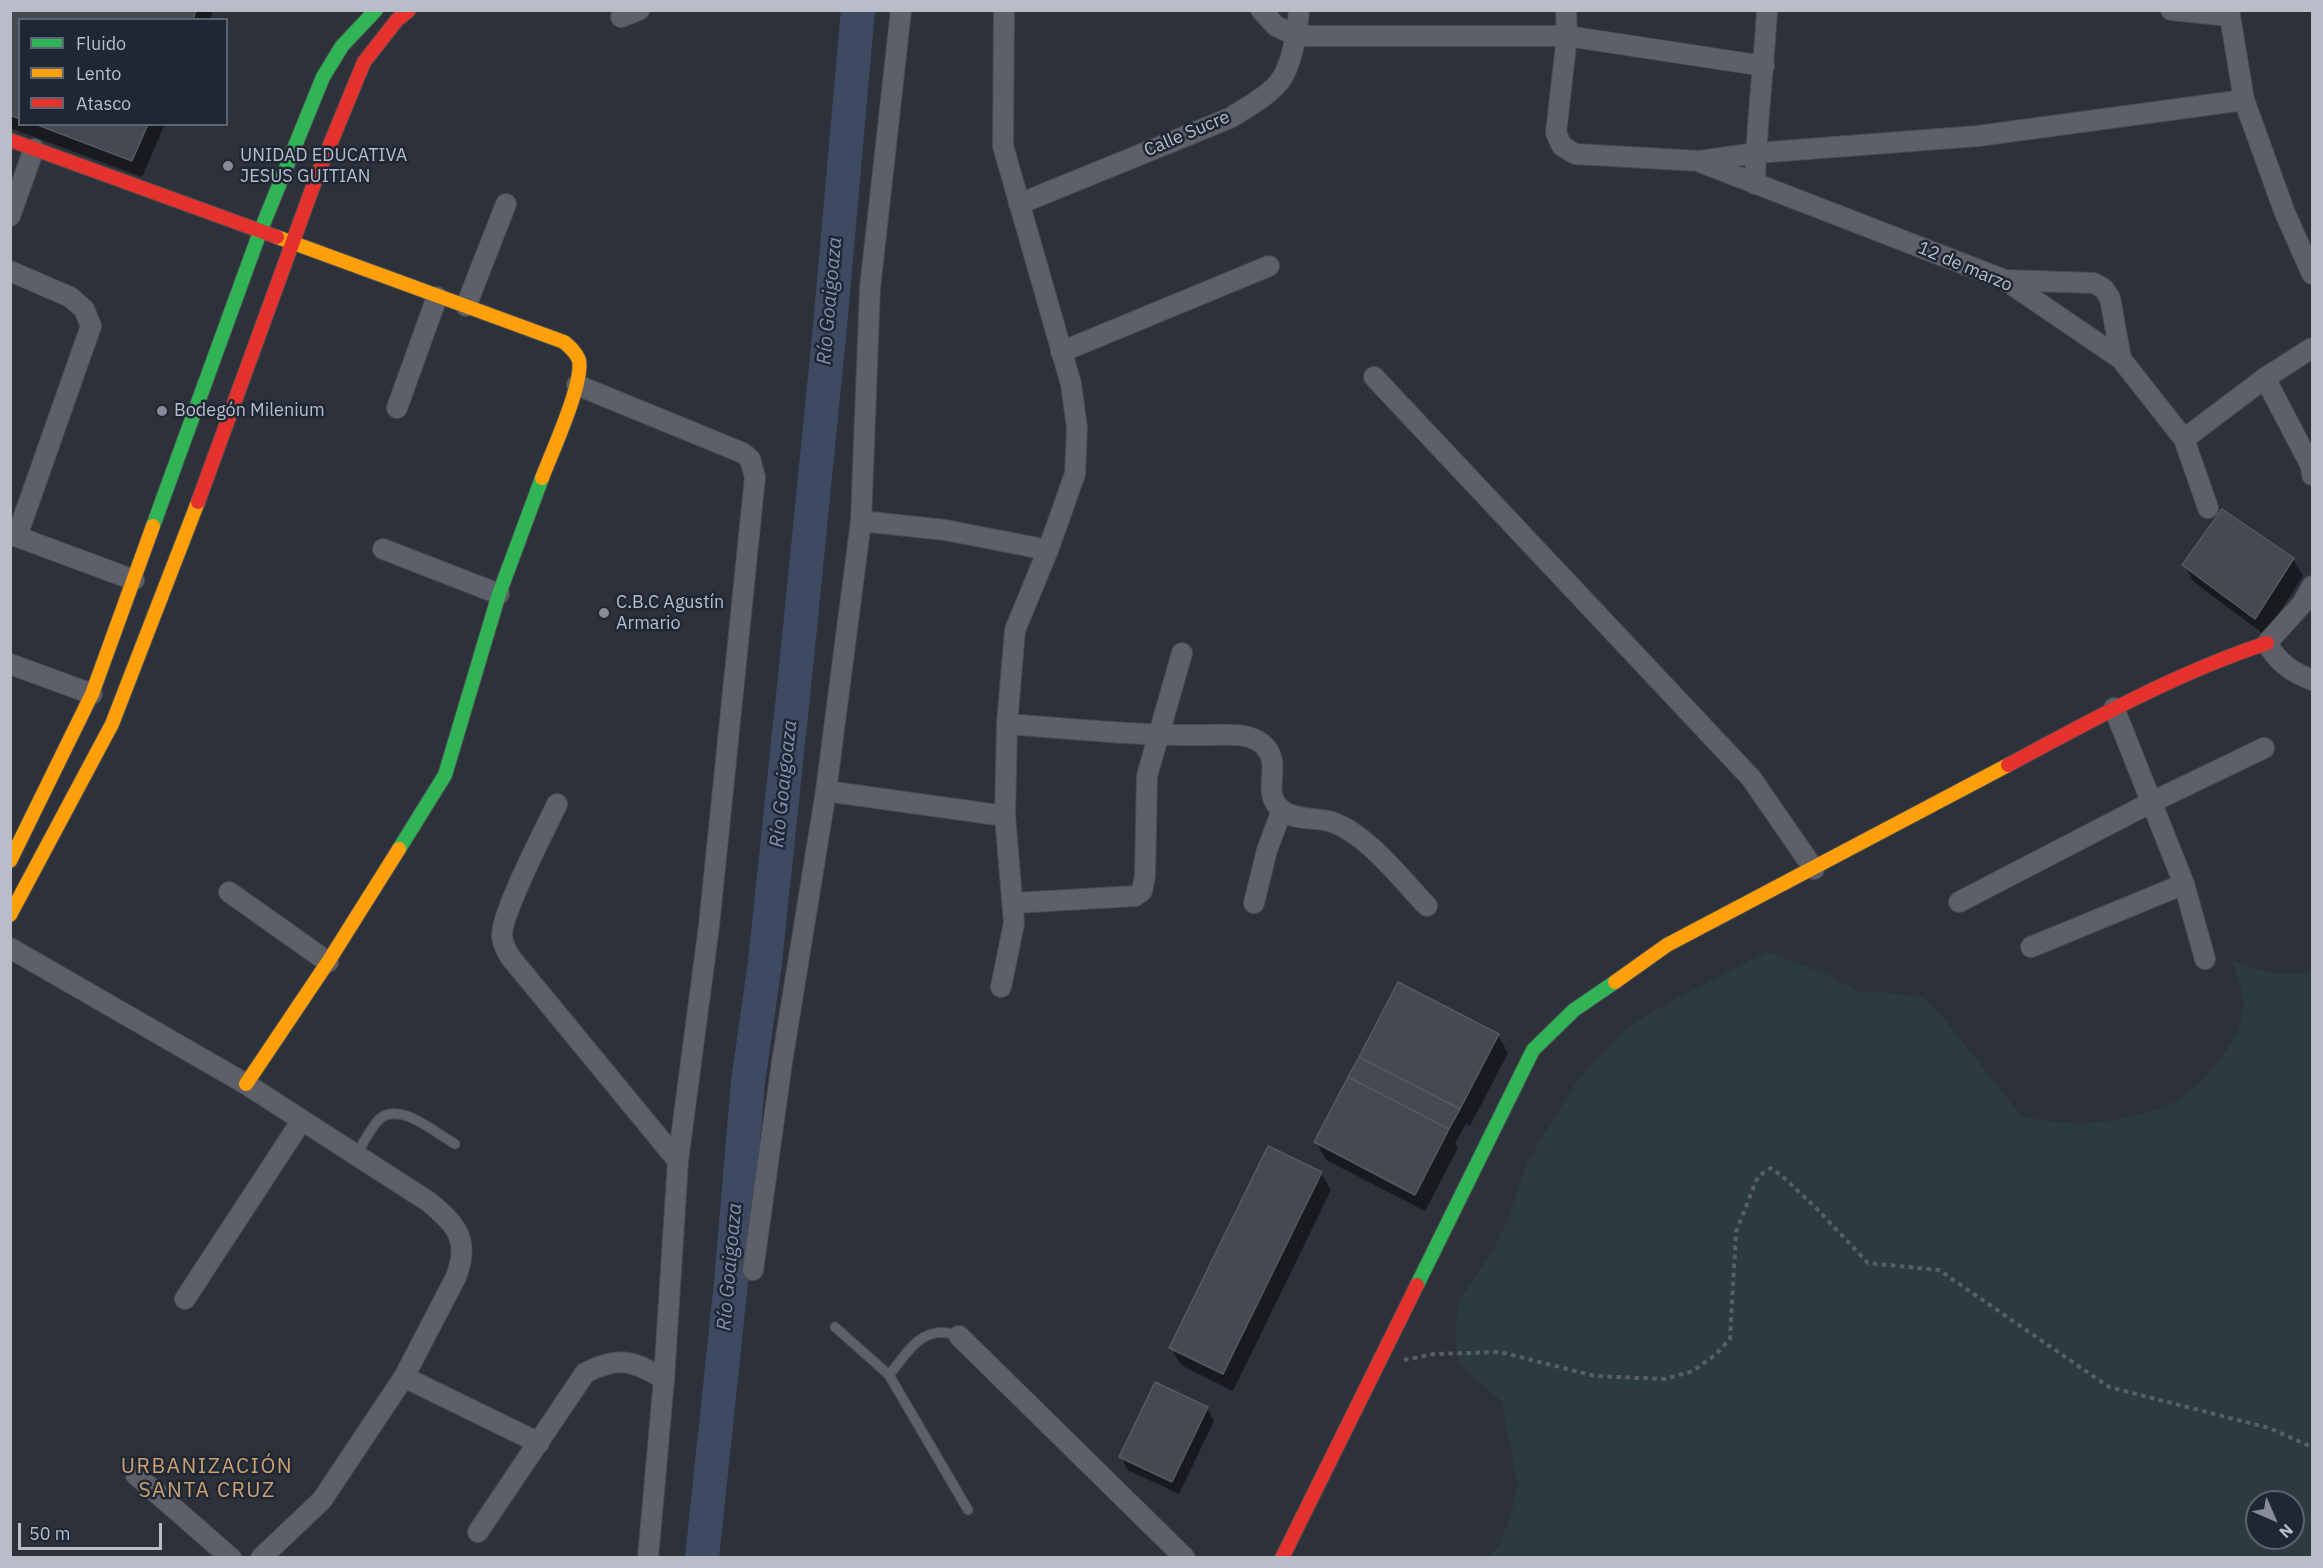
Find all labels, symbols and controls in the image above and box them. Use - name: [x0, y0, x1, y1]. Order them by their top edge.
- legend: [18, 18, 228, 126]
- text: Fluido: [76, 32, 126, 55]
- text: Lento: [76, 62, 121, 85]
- text: Atasco: [76, 92, 131, 115]
- street label: Calle Sucre: [1141, 106, 1233, 162]
- place label: UNIDAD EDUCATIVA JESUS GUITIAN: [240, 145, 407, 188]
- marker: UNIDAD EDUCATIVA JESUS GUITIAN: [221, 159, 235, 173]
- water label: Río Goaigoaza: [812, 236, 848, 366]
- street label: 12 de marzo: [1914, 237, 2016, 297]
- place label: Bodegón Milenium: [174, 400, 325, 422]
- marker: Bodegón Milenium: [155, 404, 169, 418]
- place label: C.B.C Agustín Armario: [616, 592, 724, 634]
- marker: C.B.C Agustín Armario: [597, 606, 611, 620]
- water label: Río Goaigoaza: [765, 719, 803, 849]
- water label: Río Goaigoaza: [712, 1202, 748, 1332]
- district label: URBANIZACIÓN SANTA CRUZ: [121, 1454, 293, 1504]
- north arrow: [2245, 1490, 2305, 1550]
- scale bar: [21, 1511, 165, 1549]
- text: N: [2275, 1520, 2297, 1542]
- text: 50 m: [29, 1522, 71, 1545]

